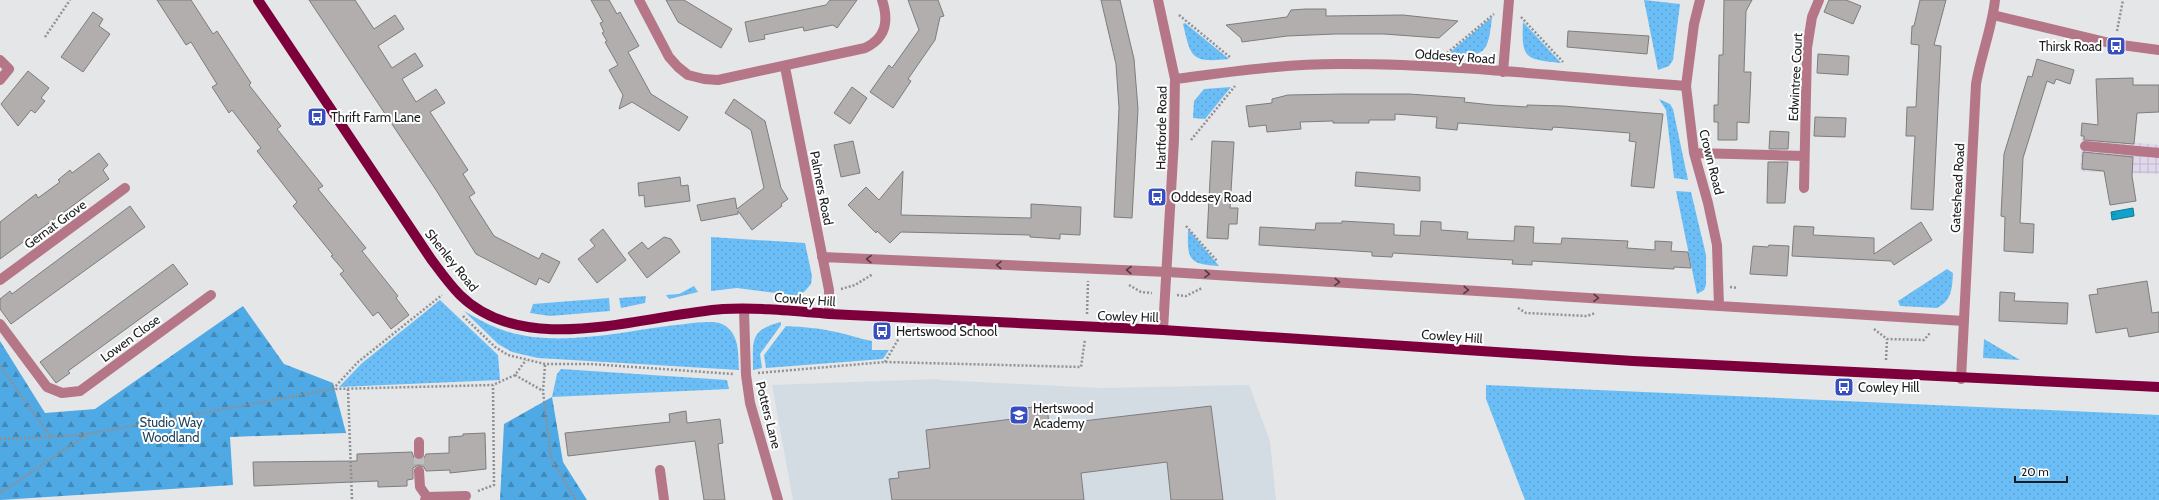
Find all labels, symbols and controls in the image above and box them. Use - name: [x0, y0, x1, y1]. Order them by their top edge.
- street label: Edwintree Court: [1785, 32, 1805, 122]
- bus stop icon: Thirsk Road: [2105, 35, 2127, 57]
- place label: Thirsk Road: [2039, 38, 2102, 54]
- street label: Oddesey Road: [1414, 45, 1496, 67]
- street label: Hartforde Road: [1152, 86, 1170, 170]
- bus stop icon: Thrift Farm Lane: [306, 106, 328, 128]
- place label: Thrift Farm Lane: [331, 109, 421, 125]
- street label: Crown Road: [1696, 128, 1728, 196]
- street label: Gateshead Road: [1947, 143, 1967, 233]
- street label: Palmers Road: [807, 150, 837, 226]
- bus stop icon: Oddesey Road: [1146, 186, 1168, 208]
- place label: Oddesey Road: [1171, 189, 1252, 205]
- street label: Gernat Grove: [21, 196, 89, 252]
- street label: Shenley Road: [422, 226, 482, 294]
- one-way arrow: [866, 255, 872, 264]
- one-way arrow: [996, 261, 1002, 269]
- one-way arrow: [1126, 266, 1132, 275]
- one-way arrow: [1204, 270, 1210, 279]
- one-way arrow: [1334, 278, 1340, 287]
- one-way arrow: [1463, 286, 1469, 295]
- street label: Cowley Hill: [774, 289, 836, 309]
- one-way arrow: [1593, 294, 1599, 303]
- street label: Cowley Hill: [1097, 307, 1159, 325]
- street label: Lowen Close: [97, 311, 163, 365]
- bus stop icon: Hertswood School: [871, 320, 893, 342]
- place label: Hertswood School: [896, 323, 997, 339]
- street label: Cowley Hill: [1421, 326, 1483, 346]
- bus stop icon: Cowley Hill: [1833, 376, 1855, 398]
- place label: Cowley Hill: [1858, 379, 1919, 395]
- street label: Potters Lane: [753, 380, 785, 451]
- place label: Hertswood Academy: [1033, 400, 1093, 431]
- school or university icon: Hertswood Academy: [1008, 404, 1030, 426]
- park label: Studio Way Woodland: [140, 414, 203, 445]
- scale bar: [2015, 458, 2067, 484]
- text: 20 m: [2021, 464, 2049, 479]

